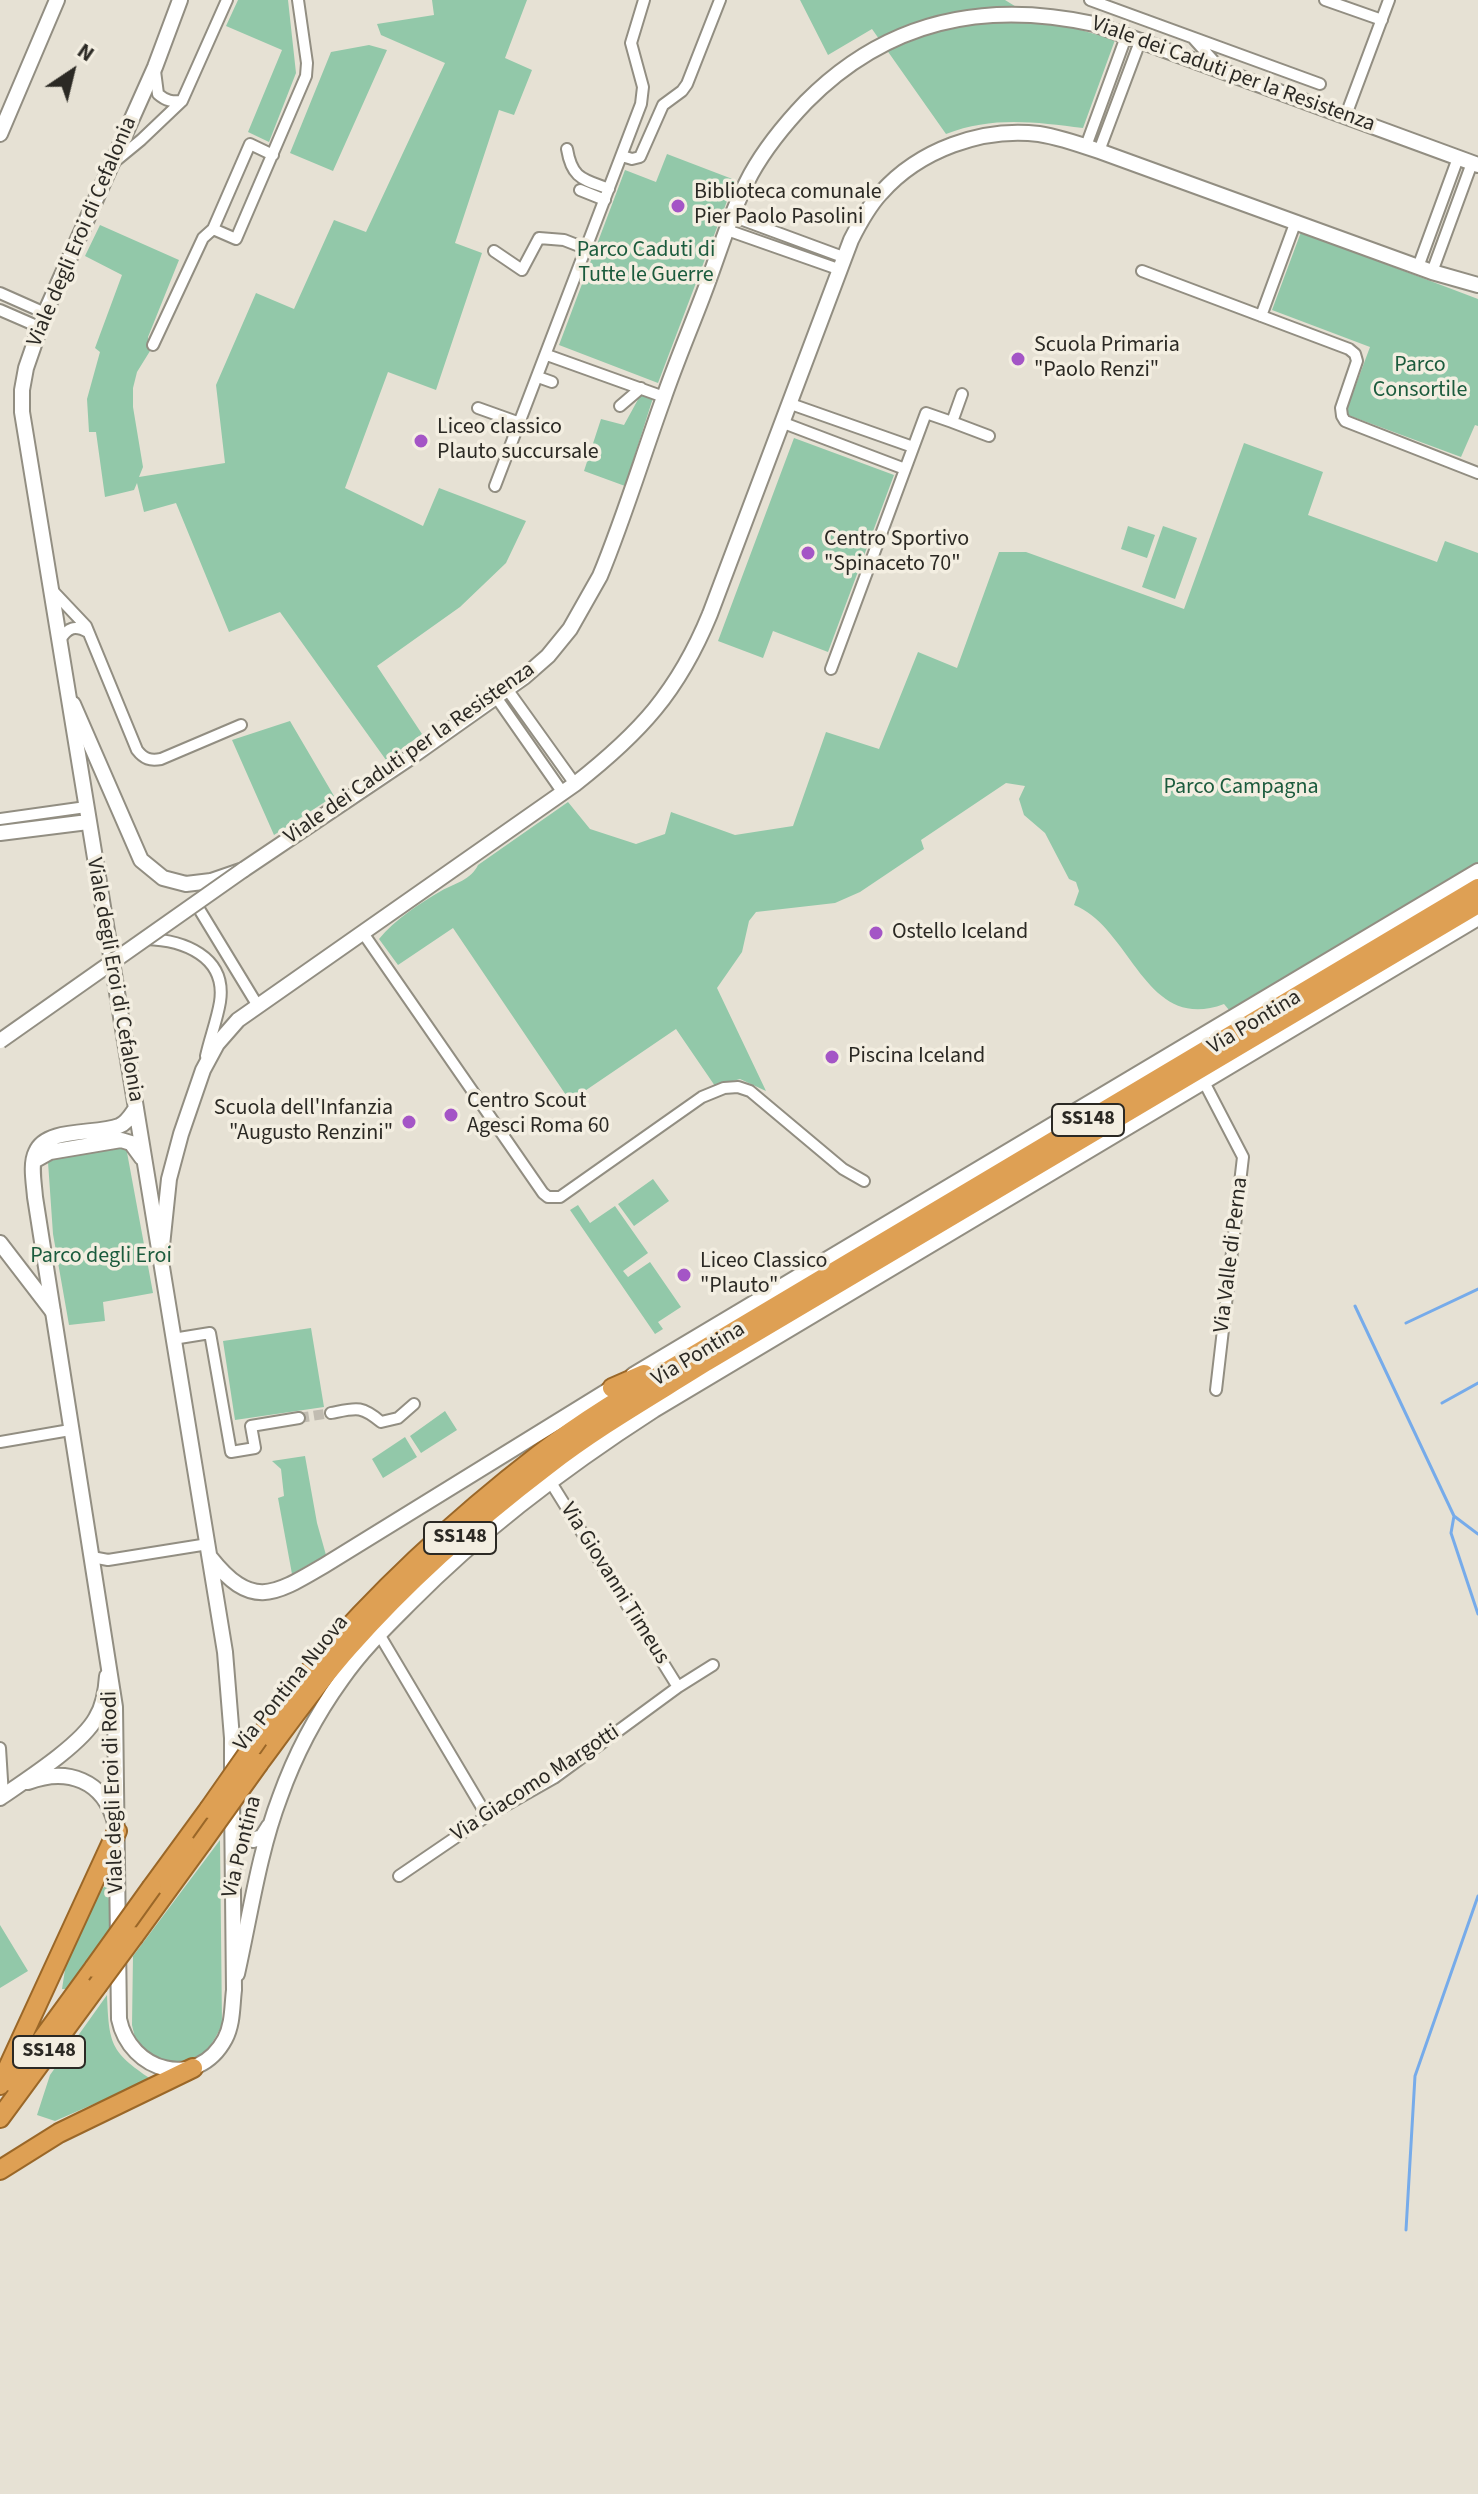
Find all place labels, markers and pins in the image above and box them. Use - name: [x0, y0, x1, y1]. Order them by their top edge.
- place label: Biblioteca comunale Pier Paolo Pasolini: [694, 180, 882, 232]
- marker: Biblioteca comunale Pier Paolo Pasolini: [669, 197, 687, 215]
- place label: Scuola Primaria "Paolo Renzi": [1034, 333, 1180, 384]
- marker: Scuola Primaria "Paolo Renzi": [1009, 350, 1027, 368]
- place label: Liceo classico Plauto succursale: [437, 415, 599, 466]
- marker: Liceo classico Plauto succursale: [412, 432, 430, 450]
- place label: Centro Sportivo "Spinaceto 70": [824, 527, 969, 578]
- marker: Centro Sportivo "Spinaceto 70": [799, 544, 817, 562]
- place label: Ostello Iceland: [892, 920, 1028, 946]
- marker: Ostello Iceland: [867, 924, 885, 942]
- place label: Piscina Iceland: [848, 1044, 985, 1070]
- marker: Piscina Iceland: [823, 1048, 841, 1066]
- place label: Centro Scout Agesci Roma 60: [467, 1089, 610, 1140]
- place label: Scuola dell'Infanzia "Augusto Renzini": [214, 1096, 393, 1148]
- marker: Centro Scout Agesci Roma 60: [442, 1106, 460, 1124]
- marker: Scuola dell'Infanzia "Augusto Renzini": [400, 1113, 418, 1131]
- place label: Liceo Classico "Plauto": [700, 1249, 828, 1300]
- marker: Liceo Classico "Plauto": [675, 1266, 693, 1284]

